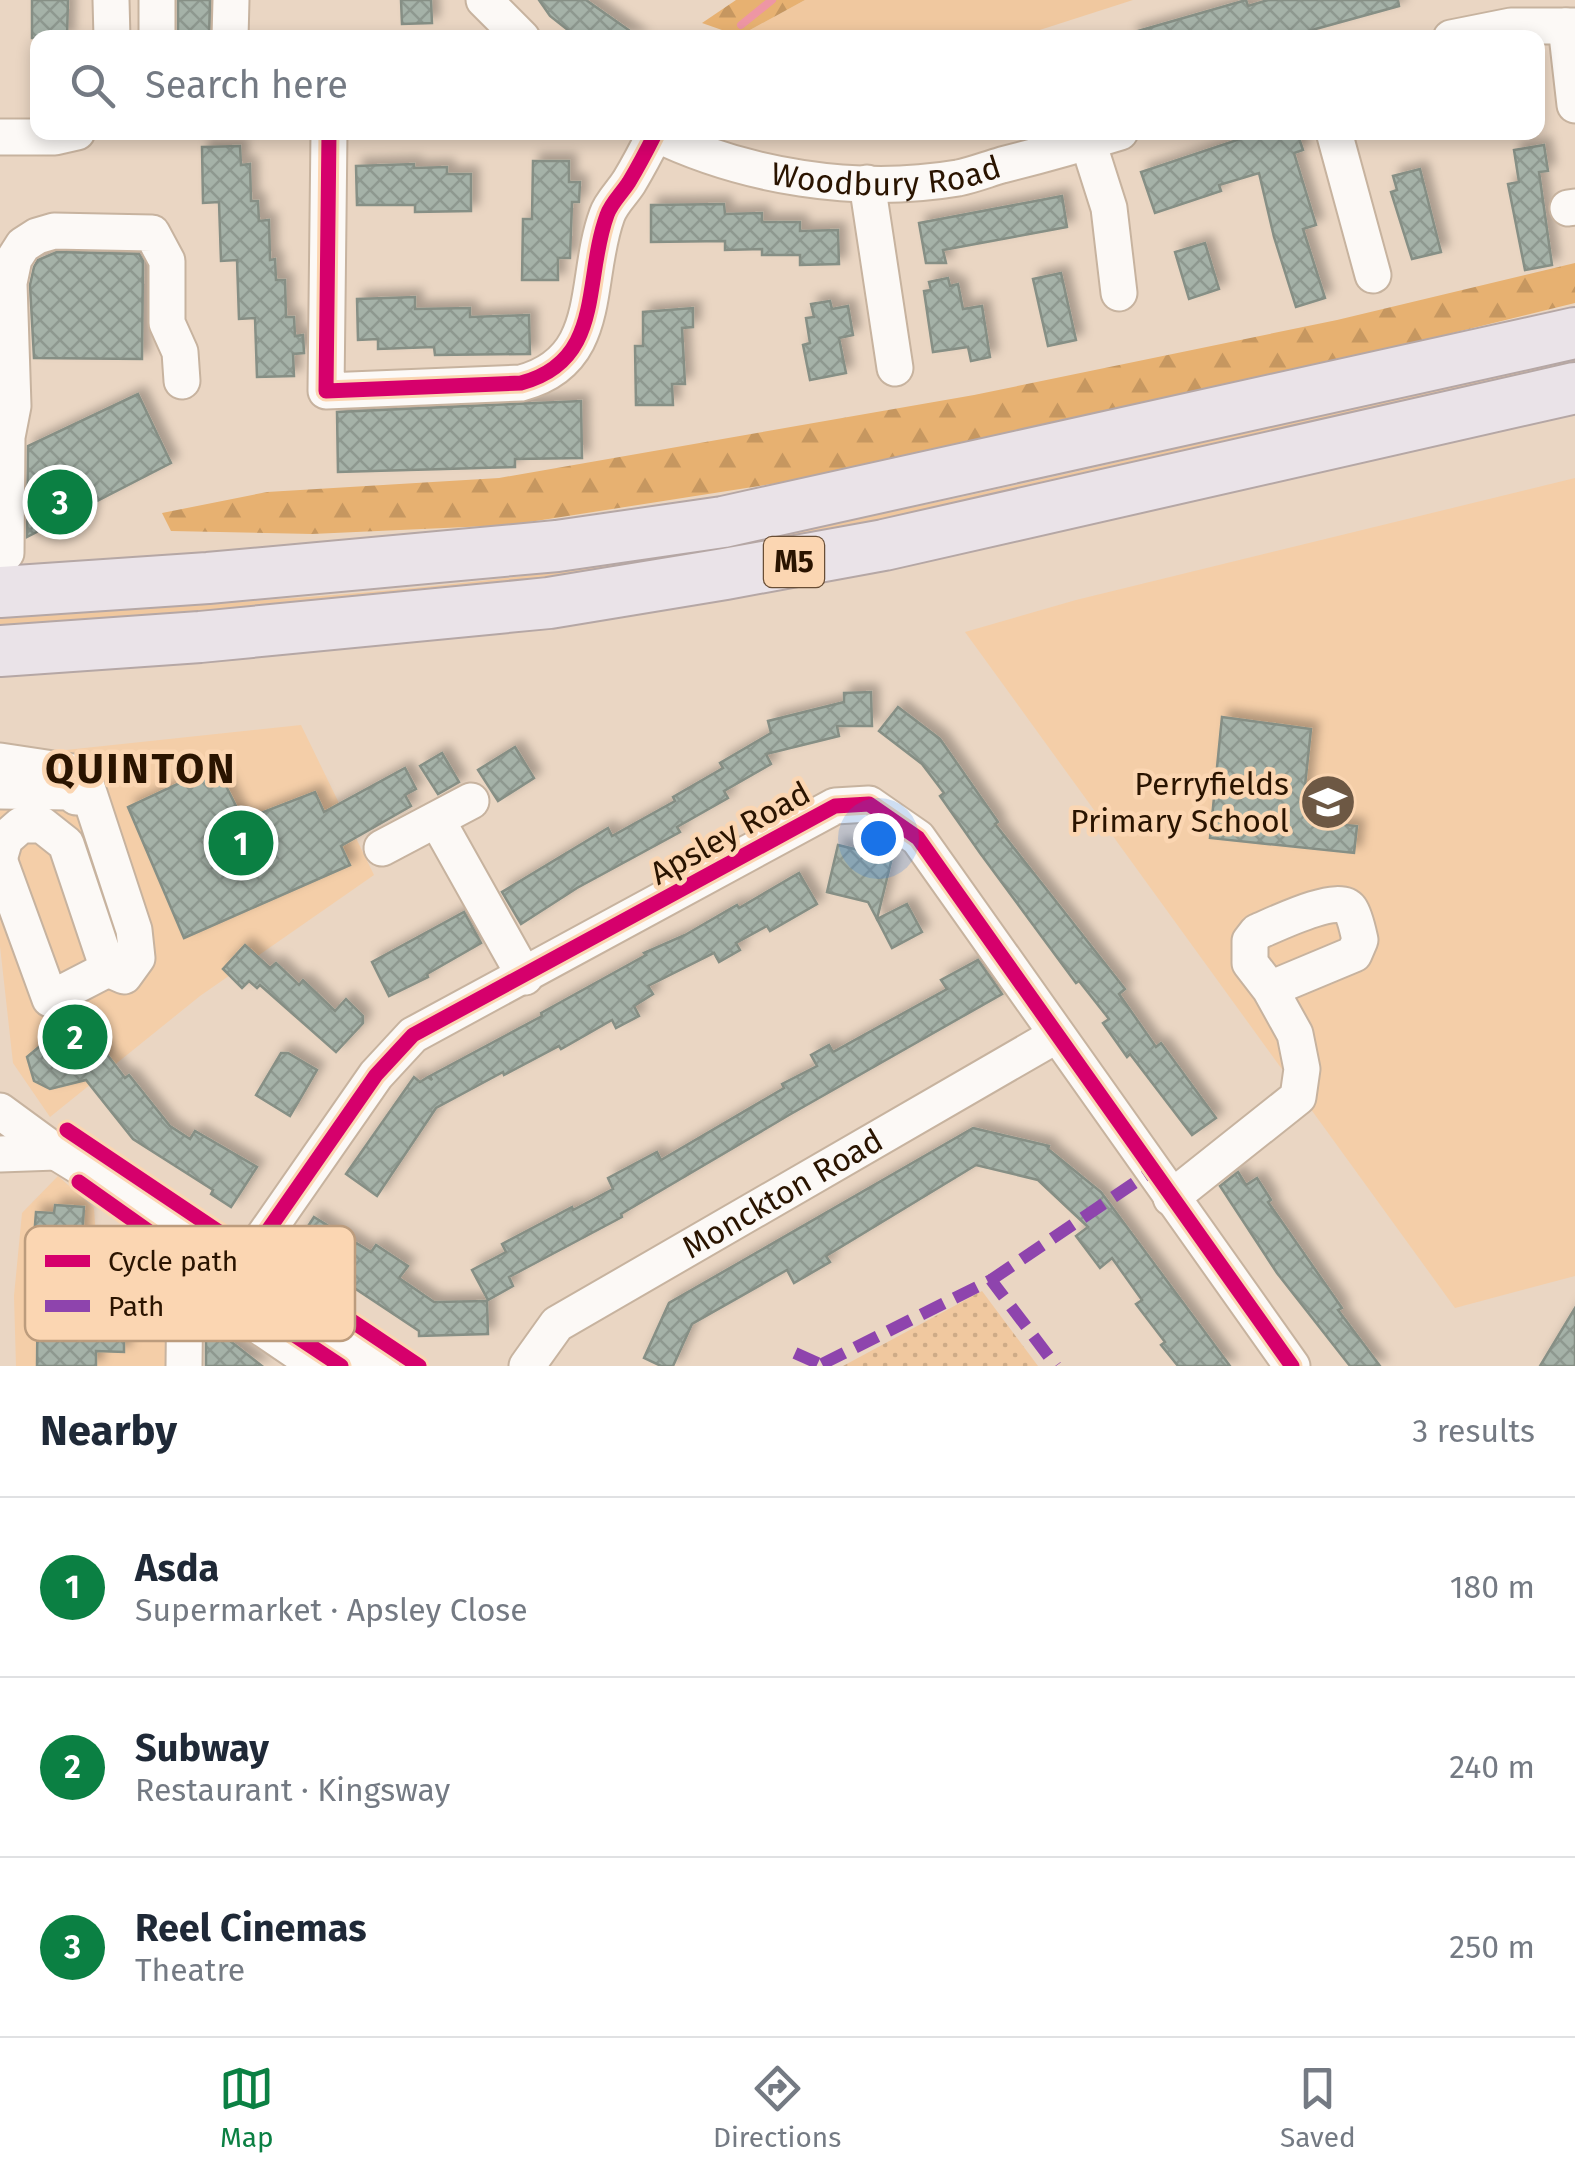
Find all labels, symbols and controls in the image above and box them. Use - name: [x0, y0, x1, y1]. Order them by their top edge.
- search box: [30, 30, 1545, 140]
- icon: search: [65, 58, 120, 113]
- text: Search here: [145, 62, 348, 108]
- street label: Woodbury Road: [768, 148, 1005, 203]
- pin: 3: [28, 464, 92, 540]
- road number: M5: [764, 537, 824, 587]
- district label: QUINTON: [45, 744, 237, 794]
- place label: Perryfields Primary School: [1070, 765, 1289, 840]
- school or university icon: Perryfields Primary School: [1298, 772, 1358, 832]
- street label: Apsley Road: [643, 774, 817, 892]
- pin: 1: [208, 806, 274, 880]
- your location: [853, 813, 904, 864]
- pin: 2: [42, 1000, 108, 1074]
- street label: Monckton Road: [676, 1121, 889, 1266]
- legend: [25, 1226, 355, 1341]
- text: Cycle path: [108, 1245, 238, 1278]
- text: Path: [108, 1290, 164, 1323]
- text: Nearby: [40, 1406, 177, 1456]
- text: 3 results: [1412, 1412, 1535, 1450]
- text: Asda: [135, 1545, 219, 1591]
- text: 1: [65, 1568, 80, 1606]
- text: 180 m: [1450, 1568, 1535, 1606]
- text: Supermarket · Apsley Close: [135, 1591, 528, 1629]
- text: Subway: [135, 1725, 269, 1771]
- text: 2: [64, 1748, 81, 1786]
- text: 240 m: [1449, 1748, 1535, 1786]
- text: Restaurant · Kingsway: [135, 1771, 450, 1809]
- text: Reel Cinemas: [135, 1905, 367, 1951]
- text: 3: [64, 1928, 81, 1966]
- text: 250 m: [1449, 1928, 1535, 1966]
- text: Theatre: [135, 1951, 245, 1989]
- tab: Map: [219, 2061, 274, 2154]
- tab: Directions: [713, 2061, 841, 2154]
- tab: Saved: [1280, 2061, 1356, 2154]

